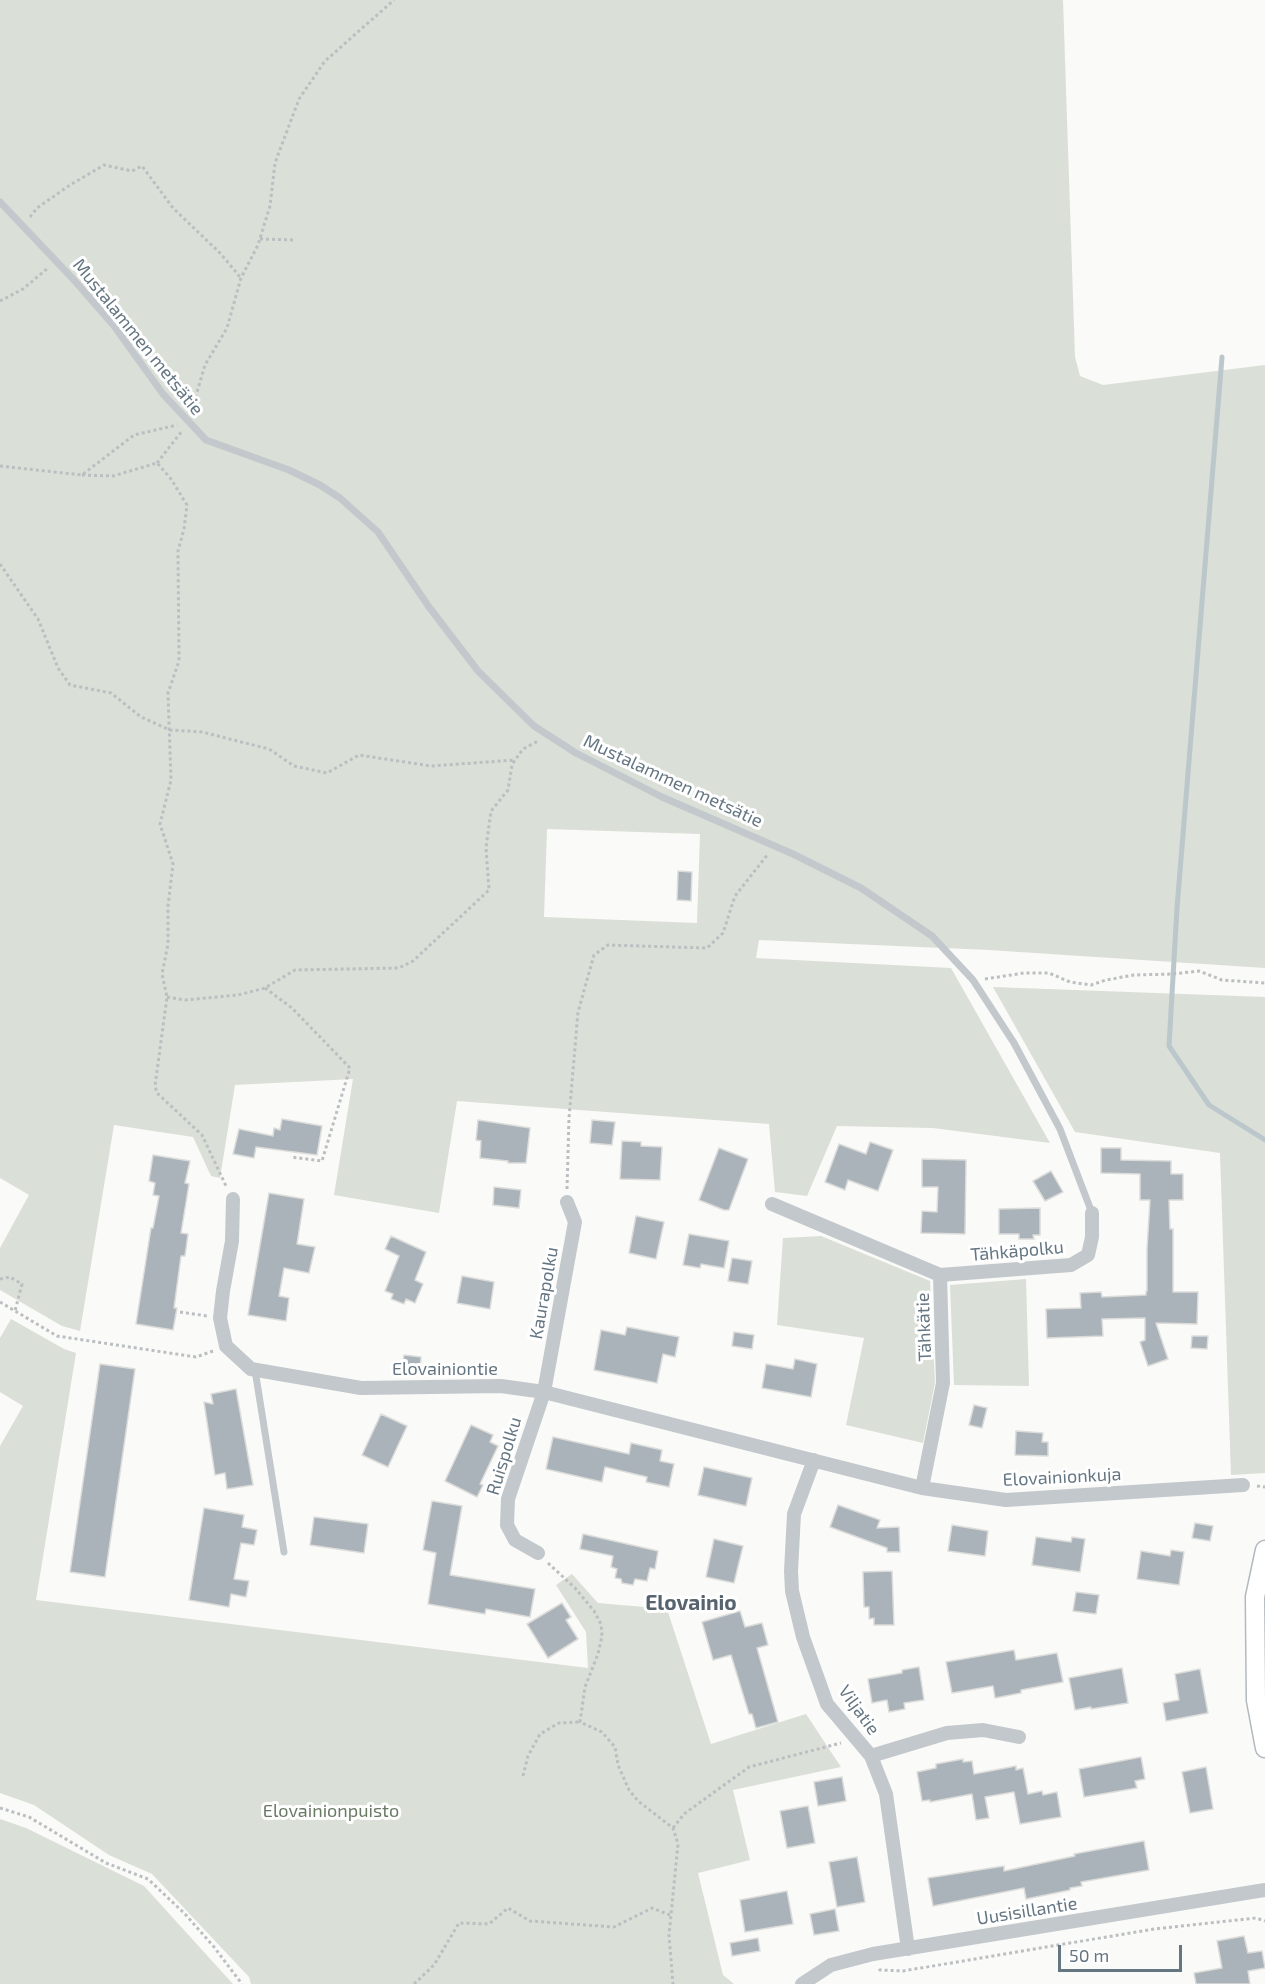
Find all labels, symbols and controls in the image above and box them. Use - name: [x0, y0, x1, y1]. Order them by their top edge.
- street label: Mustalammen metsätie: [68, 254, 208, 420]
- street label: Mustalammen metsätie: [580, 730, 766, 832]
- street label: Tähkäpolku: [969, 1236, 1065, 1266]
- street label: Kaurapolku: [525, 1245, 563, 1341]
- street label: Tähkätie: [912, 1292, 936, 1362]
- street label: Elovainiontie: [392, 1358, 498, 1380]
- street label: Ruispolku: [482, 1414, 526, 1498]
- street label: Elovainionkuja: [1002, 1463, 1122, 1491]
- district label: Elovainio: [645, 1590, 737, 1616]
- street label: Viljatie: [834, 1681, 884, 1739]
- park label: Elovainionpuisto: [263, 1800, 399, 1822]
- street label: Uusisillantie: [975, 1892, 1079, 1930]
- scale bar: [1061, 1933, 1186, 1971]
- text: 50 m: [1069, 1944, 1109, 1966]

